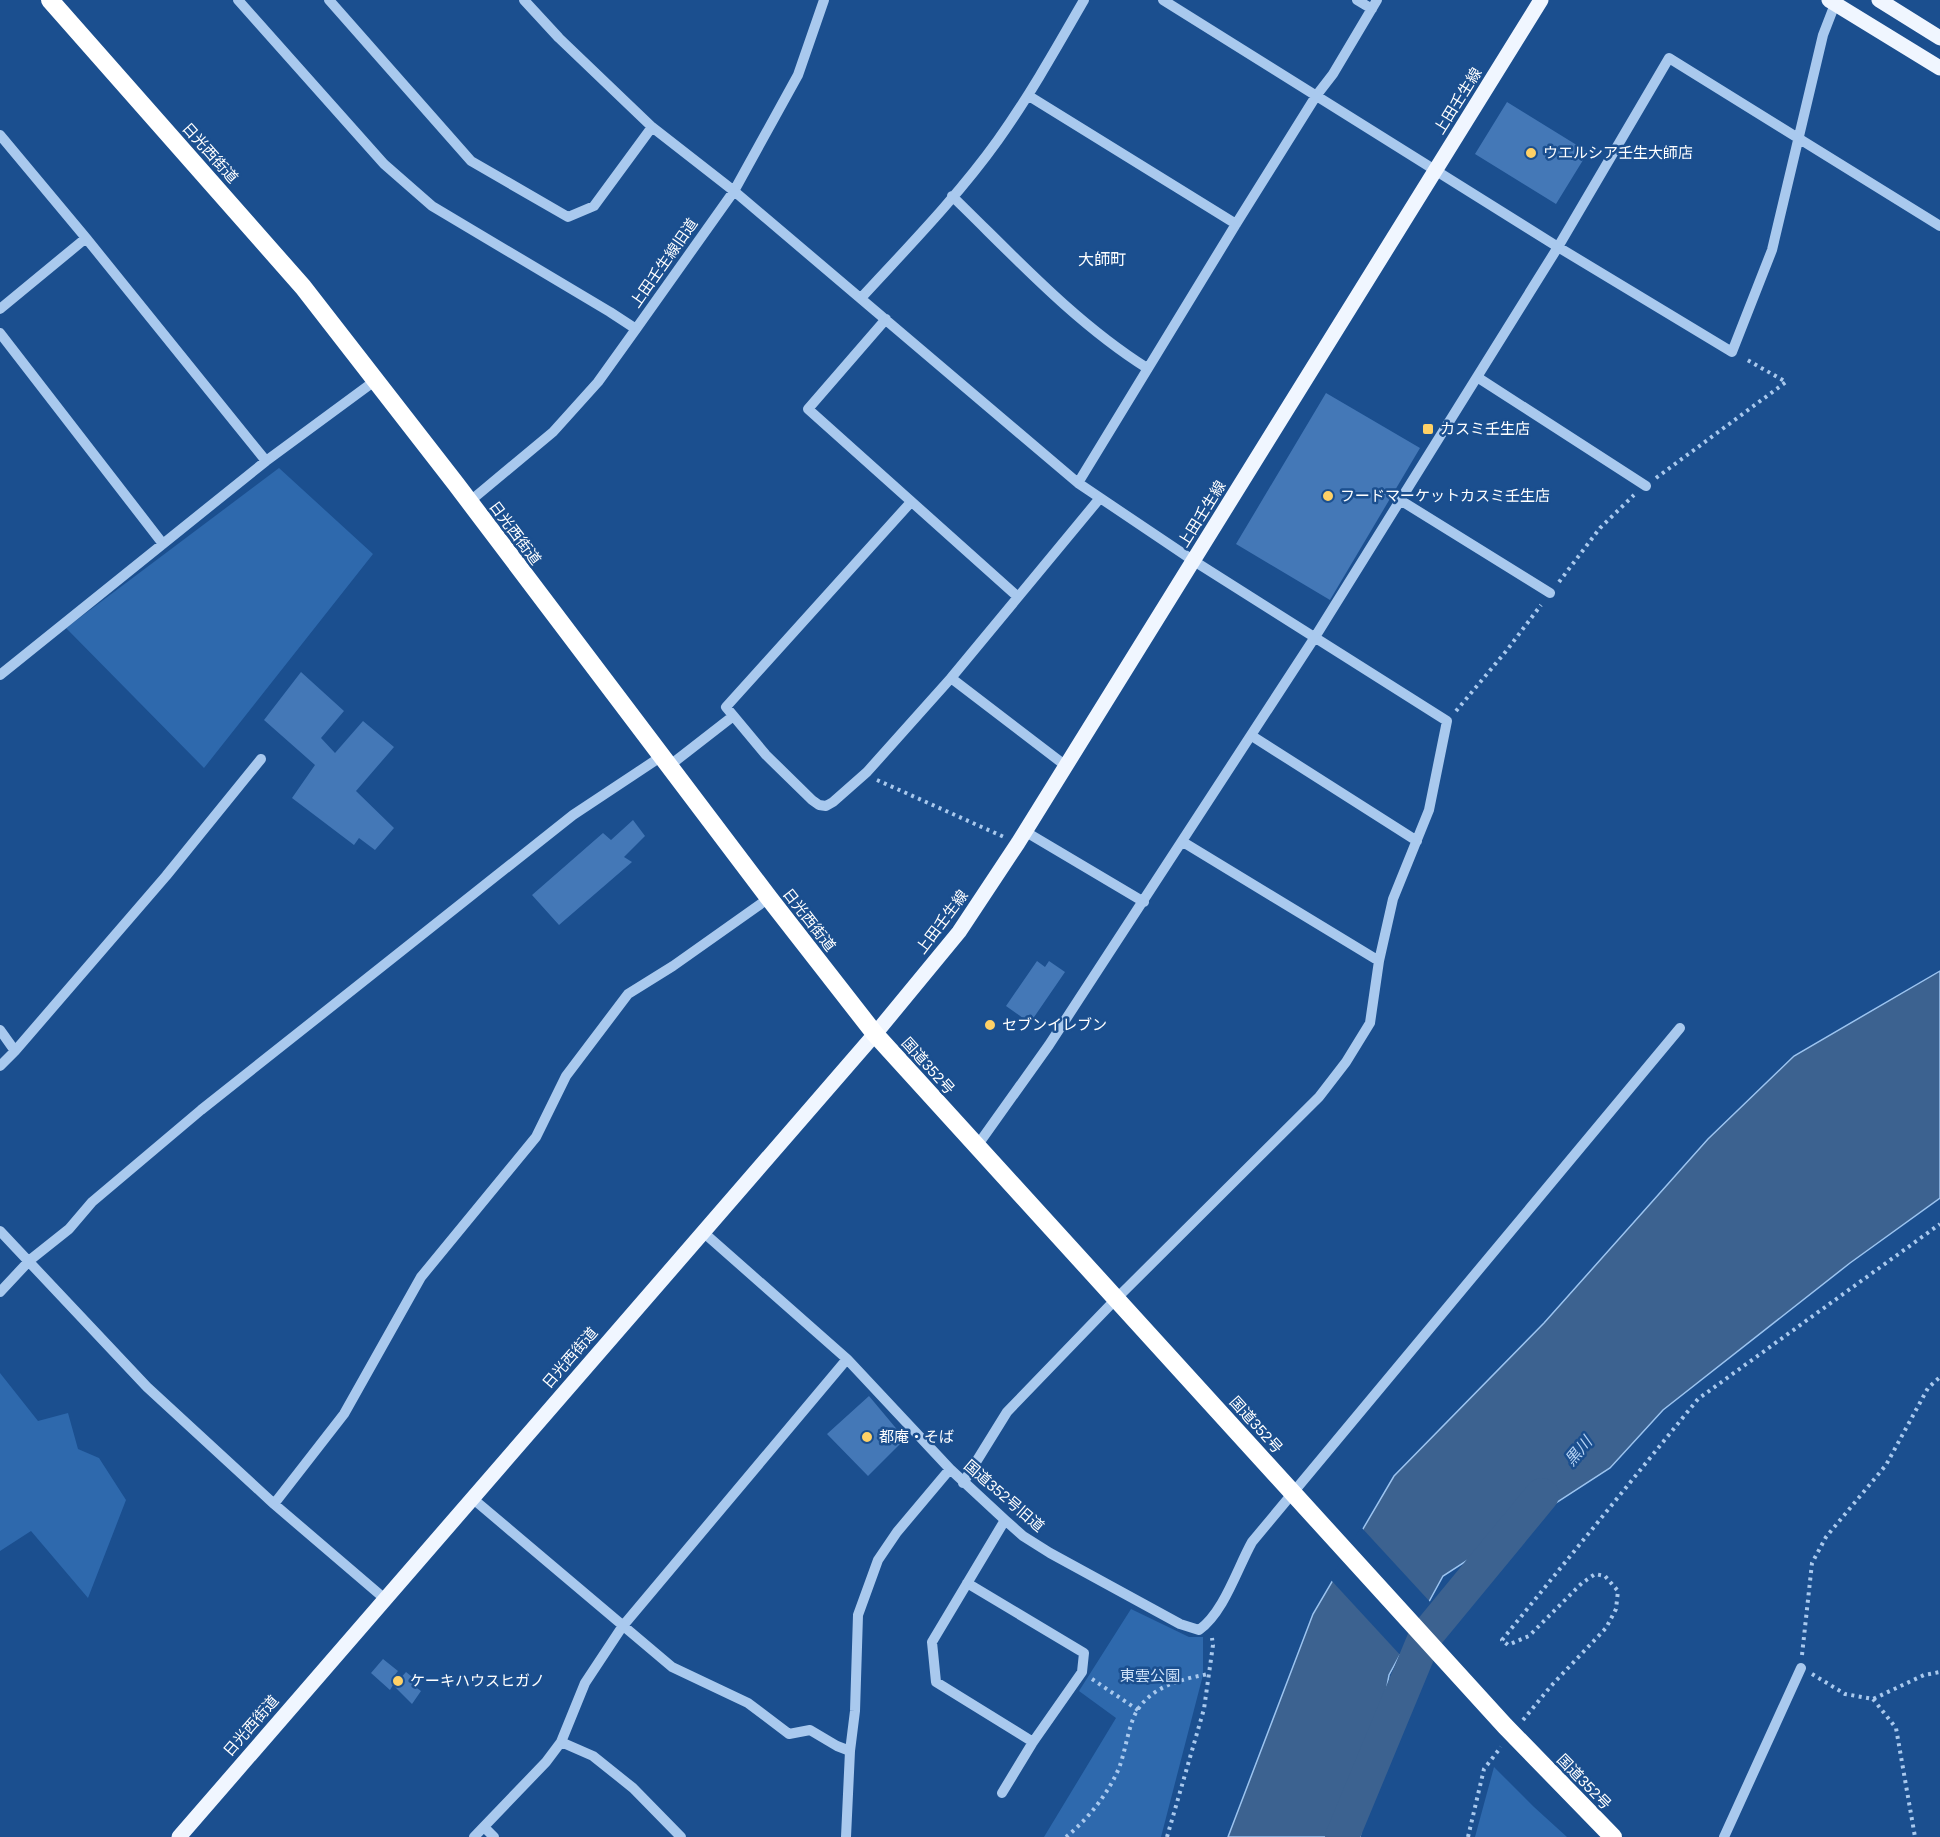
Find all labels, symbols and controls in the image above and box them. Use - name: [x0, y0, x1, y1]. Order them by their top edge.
- street label: 上田壬生線: [1430, 64, 1485, 137]
- street label: 日光西街道: [179, 119, 242, 186]
- place label: ウエルシア壬生大師店: [1543, 144, 1693, 161]
- marker: ウエルシア壬生大師店: [1524, 146, 1538, 160]
- street label: 上田壬生線旧道: [627, 215, 701, 311]
- district label: 大師町: [1078, 251, 1126, 268]
- place label: カスミ壬生店: [1440, 420, 1530, 437]
- marker: カスミ壬生店: [1421, 422, 1435, 436]
- street label: 上田壬生線: [1174, 477, 1229, 550]
- place label: フードマーケットカスミ壬生店: [1340, 487, 1550, 504]
- marker: フードマーケットカスミ壬生店: [1321, 489, 1335, 503]
- street label: 日光西街道: [486, 498, 545, 568]
- street label: 日光西街道: [780, 885, 839, 954]
- street label: 上田壬生線: [912, 887, 971, 957]
- place label: セブンイレブン: [1002, 1016, 1107, 1033]
- marker: セブンイレブン: [983, 1018, 997, 1032]
- street label: 国道352号: [899, 1034, 958, 1097]
- street label: 日光西街道: [539, 1324, 601, 1392]
- street label: 国道352号: [1227, 1393, 1286, 1456]
- place label: 都庵・そば: [879, 1428, 954, 1445]
- marker: 都庵・そば: [860, 1430, 874, 1444]
- water label: 黒川: [1562, 1432, 1596, 1469]
- street label: 国道352号旧道: [961, 1456, 1048, 1535]
- park label: 東雲公園: [1120, 1667, 1180, 1684]
- place label: ケーキハウスヒガノ: [410, 1672, 545, 1689]
- marker: ケーキハウスヒガノ: [391, 1674, 405, 1688]
- street label: 日光西街道: [220, 1692, 282, 1760]
- street label: 国道352号: [1554, 1751, 1615, 1813]

